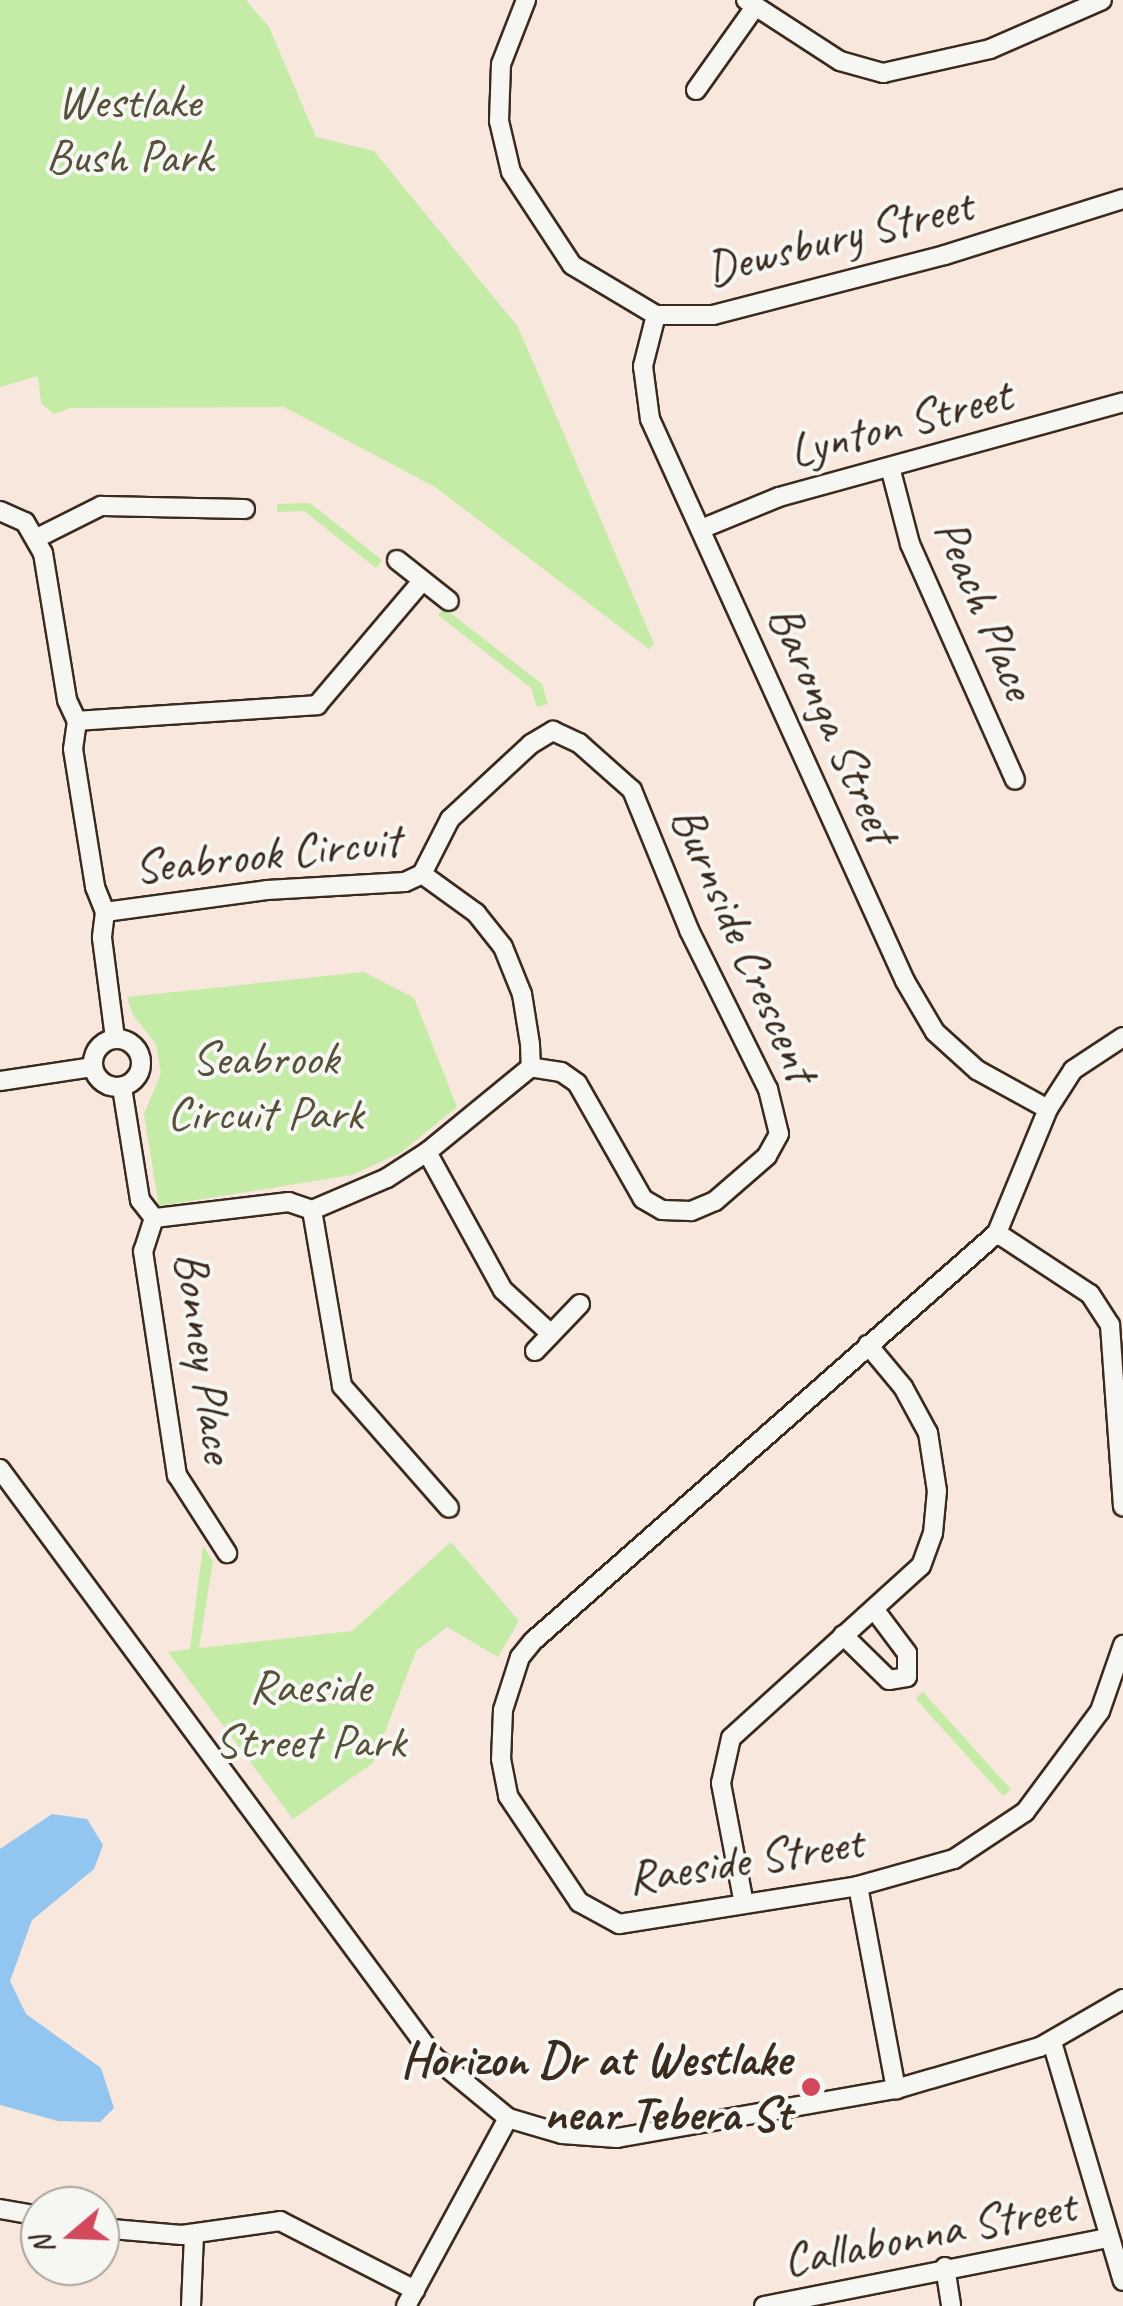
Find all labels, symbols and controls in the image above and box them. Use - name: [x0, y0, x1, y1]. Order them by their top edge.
- park label: Westlake Bush Park: [45, 72, 213, 185]
- street label: Dewsbury Street: [699, 176, 979, 298]
- street label: Lynton Street: [782, 366, 1018, 480]
- street label: Peach Place: [921, 510, 1049, 708]
- street label: Baronga Street: [755, 596, 911, 852]
- street label: Burnside Crescent: [658, 797, 830, 1091]
- street label: Seabrook Circuit: [131, 811, 403, 897]
- park label: Seabrook Circuit Park: [167, 1029, 363, 1142]
- street label: Bonney Place: [162, 1248, 248, 1466]
- park label: Raeside Street Park: [214, 1657, 406, 1770]
- street label: Raeside Street: [623, 1813, 867, 1907]
- place label: Horizon Dr at Westlake near Tebera St: [401, 2030, 791, 2143]
- marker: Horizon Dr at Westlake near Tebera St: [800, 2076, 822, 2098]
- street label: Callabonna Street: [778, 2176, 1080, 2290]
- north arrow: [20, 2186, 120, 2286]
- text: N: [24, 2231, 62, 2259]

